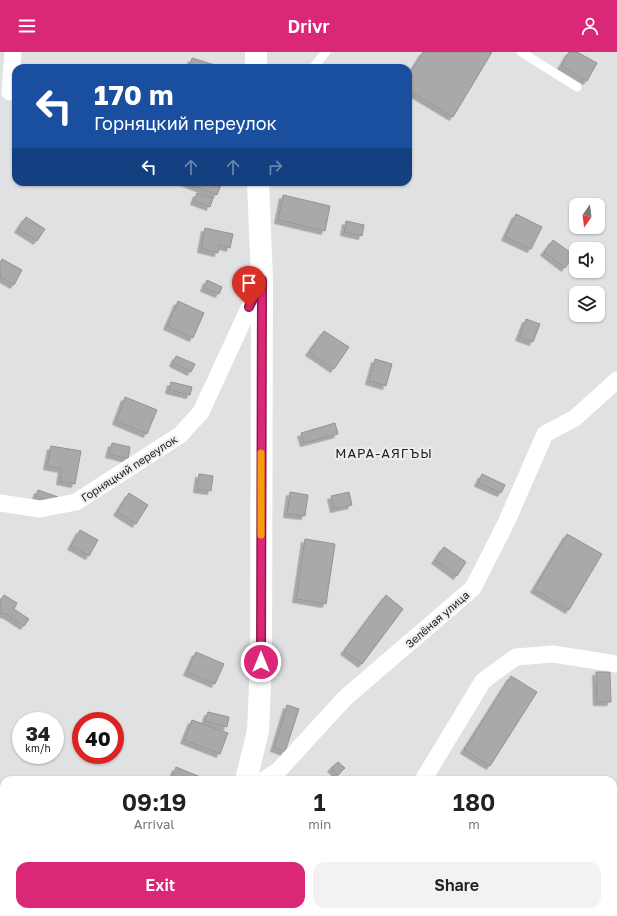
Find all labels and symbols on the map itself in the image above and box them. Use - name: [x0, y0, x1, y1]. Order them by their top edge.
- north arrow: [569, 198, 605, 234]
- pin: [232, 266, 266, 307]
- street label: Горняцкий переулок: [79, 432, 180, 504]
- district label: МАРА-АЯГЪЫ: [335, 445, 433, 461]
- street label: Зелёная улица: [402, 588, 472, 650]
- position arrow: [240, 641, 282, 683]
- speed limit sign: 40: [72, 712, 124, 764]

